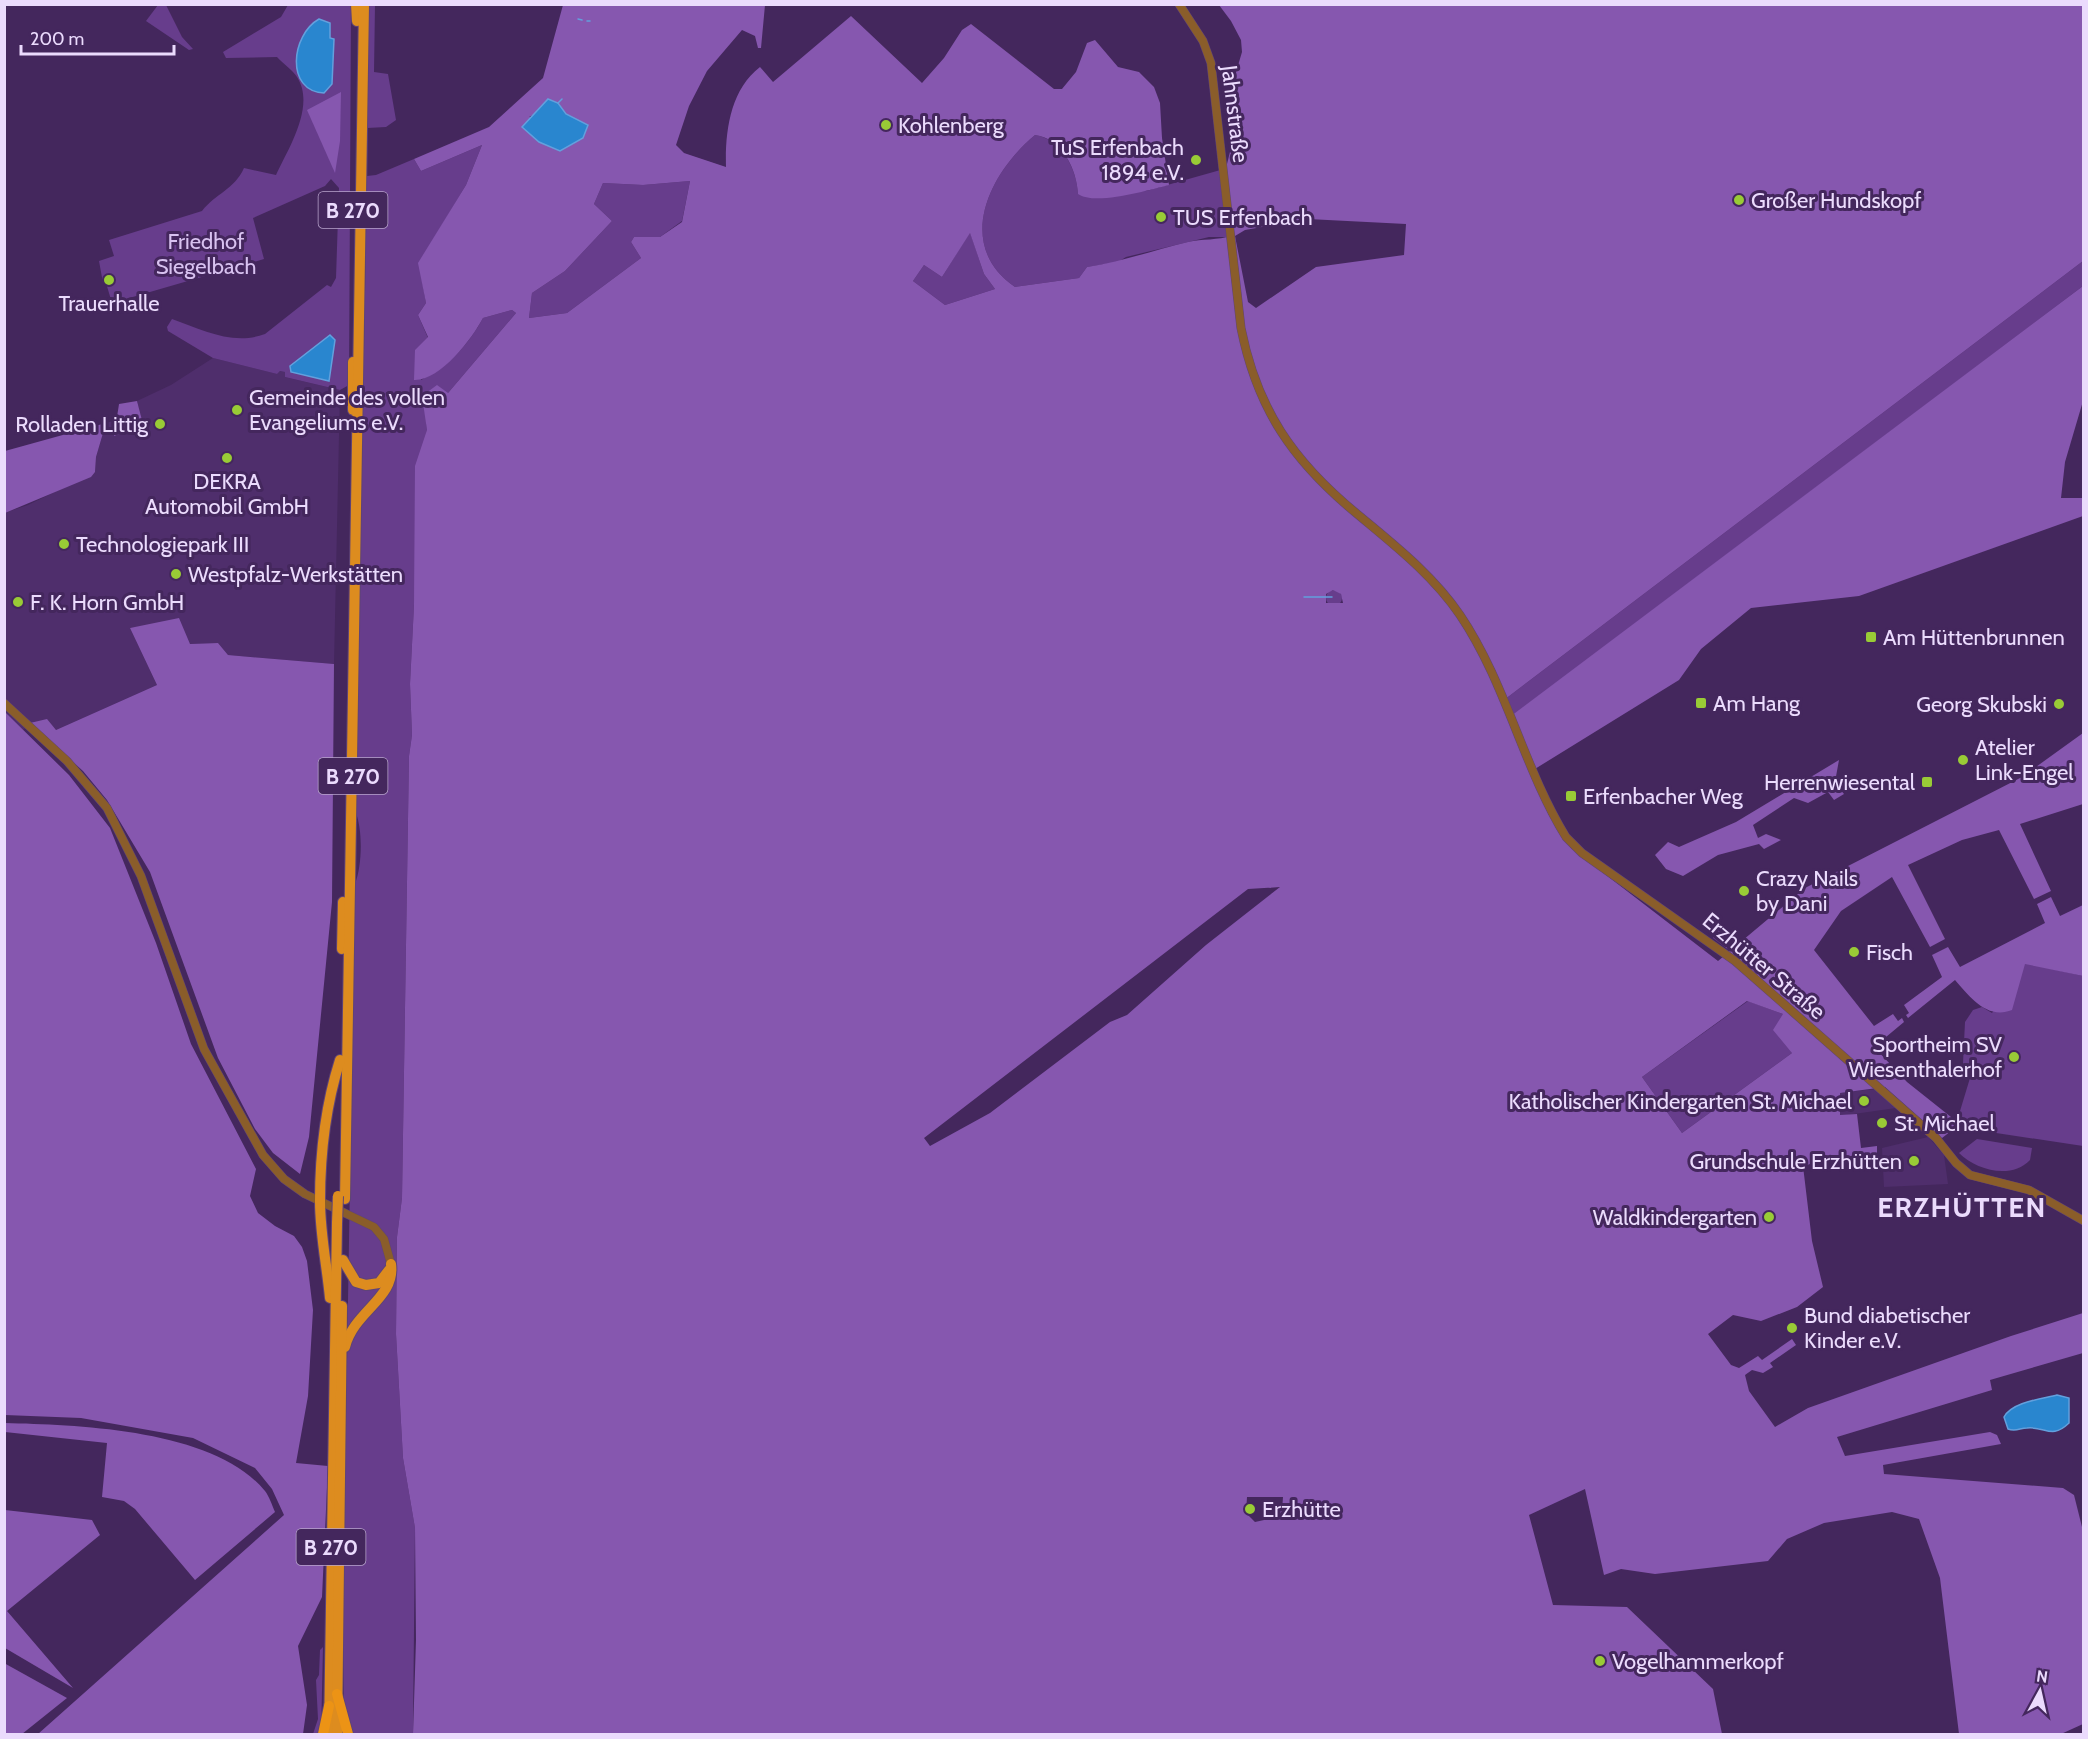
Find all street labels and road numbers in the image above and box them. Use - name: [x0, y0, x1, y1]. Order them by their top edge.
- street label: Jahnstraße: [1216, 63, 1254, 164]
- road number: B 270: [318, 192, 388, 228]
- road number: B 270: [318, 758, 388, 794]
- street label: Erzhütter Straße: [1697, 907, 1831, 1025]
- road number: B 270: [296, 1529, 366, 1565]

